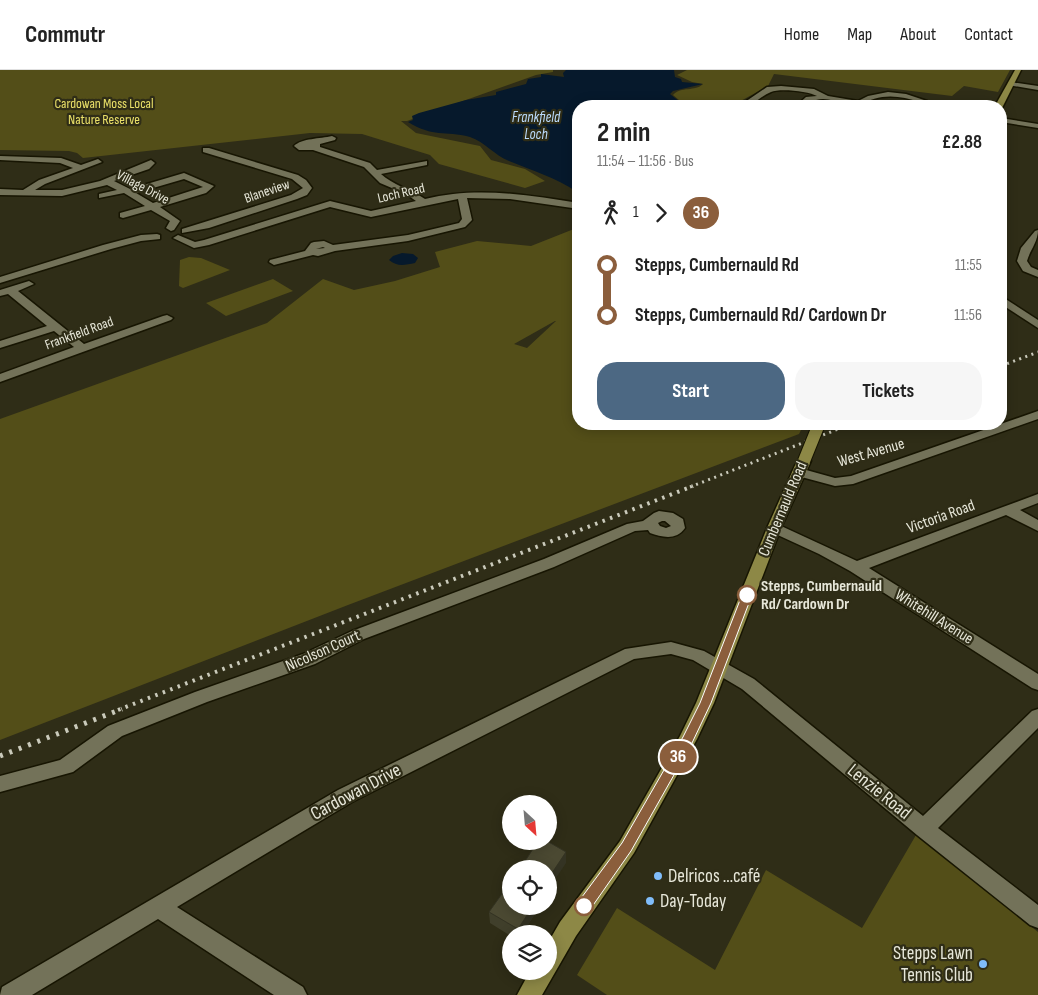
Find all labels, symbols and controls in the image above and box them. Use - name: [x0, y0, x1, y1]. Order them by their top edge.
- text: Commutr: [25, 20, 105, 49]
- text: Home: [784, 24, 819, 45]
- text: Map: [847, 24, 872, 45]
- text: About: [900, 24, 936, 45]
- text: Contact: [964, 24, 1013, 45]
- park label: Cardowan Moss Local Nature Reserve: [54, 95, 154, 128]
- water label: Frankfield Loch: [512, 108, 561, 144]
- text: 2 min: [597, 116, 650, 149]
- text: £2.88: [942, 131, 982, 154]
- text: 11:54 – 11:56 · Bus: [597, 152, 694, 171]
- street label: Village Drive: [114, 166, 172, 208]
- street label: Blaneview: [242, 175, 292, 207]
- street label: Loch Road: [376, 179, 426, 207]
- icon: walk: [597, 199, 625, 227]
- icon: forward: [647, 199, 675, 227]
- text: 36: [693, 202, 709, 223]
- text: 1: [633, 203, 639, 222]
- text: Stepps, Cumbernauld Rd: [635, 254, 799, 277]
- text: 11:55: [955, 256, 982, 275]
- text: Stepps, Cumbernauld Rd/ Cardown Dr: [635, 304, 886, 327]
- text: 11:56: [954, 306, 982, 325]
- street label: Frankfield Road: [42, 313, 116, 353]
- button: Start: [597, 362, 785, 420]
- button: Tickets: [795, 362, 982, 420]
- street label: West Avenue: [835, 434, 907, 472]
- street label: Cumbernauld Road: [755, 459, 811, 559]
- street label: Victoria Road: [904, 496, 978, 538]
- place label: Stepps, Cumbernauld Rd/ Cardown Dr: [761, 577, 882, 614]
- marker: Stepps, Cumbernauld Rd/ Cardown Dr: [737, 585, 757, 605]
- street label: Whitehill Avenue: [891, 585, 977, 649]
- street label: Nicolson Court: [283, 626, 363, 676]
- line badge: 36: [656, 741, 700, 773]
- text: 36: [670, 746, 686, 767]
- street label: Cardowan Drive: [307, 759, 405, 825]
- street label: Lenzie Road: [843, 759, 915, 825]
- north arrow: [502, 795, 558, 850]
- map controls: [502, 795, 557, 980]
- button: locate: [502, 860, 557, 915]
- place label: Delricos …café: [668, 865, 760, 888]
- marker: Delricos …café: [652, 870, 664, 882]
- place label: Day-Today: [660, 890, 727, 913]
- marker: Day-Today: [644, 895, 656, 907]
- unlabelled marker: [574, 896, 594, 916]
- button: layers: [502, 925, 557, 980]
- place label: Stepps Lawn Tennis Club: [893, 942, 973, 987]
- marker: Stepps Lawn Tennis Club: [977, 958, 989, 970]

